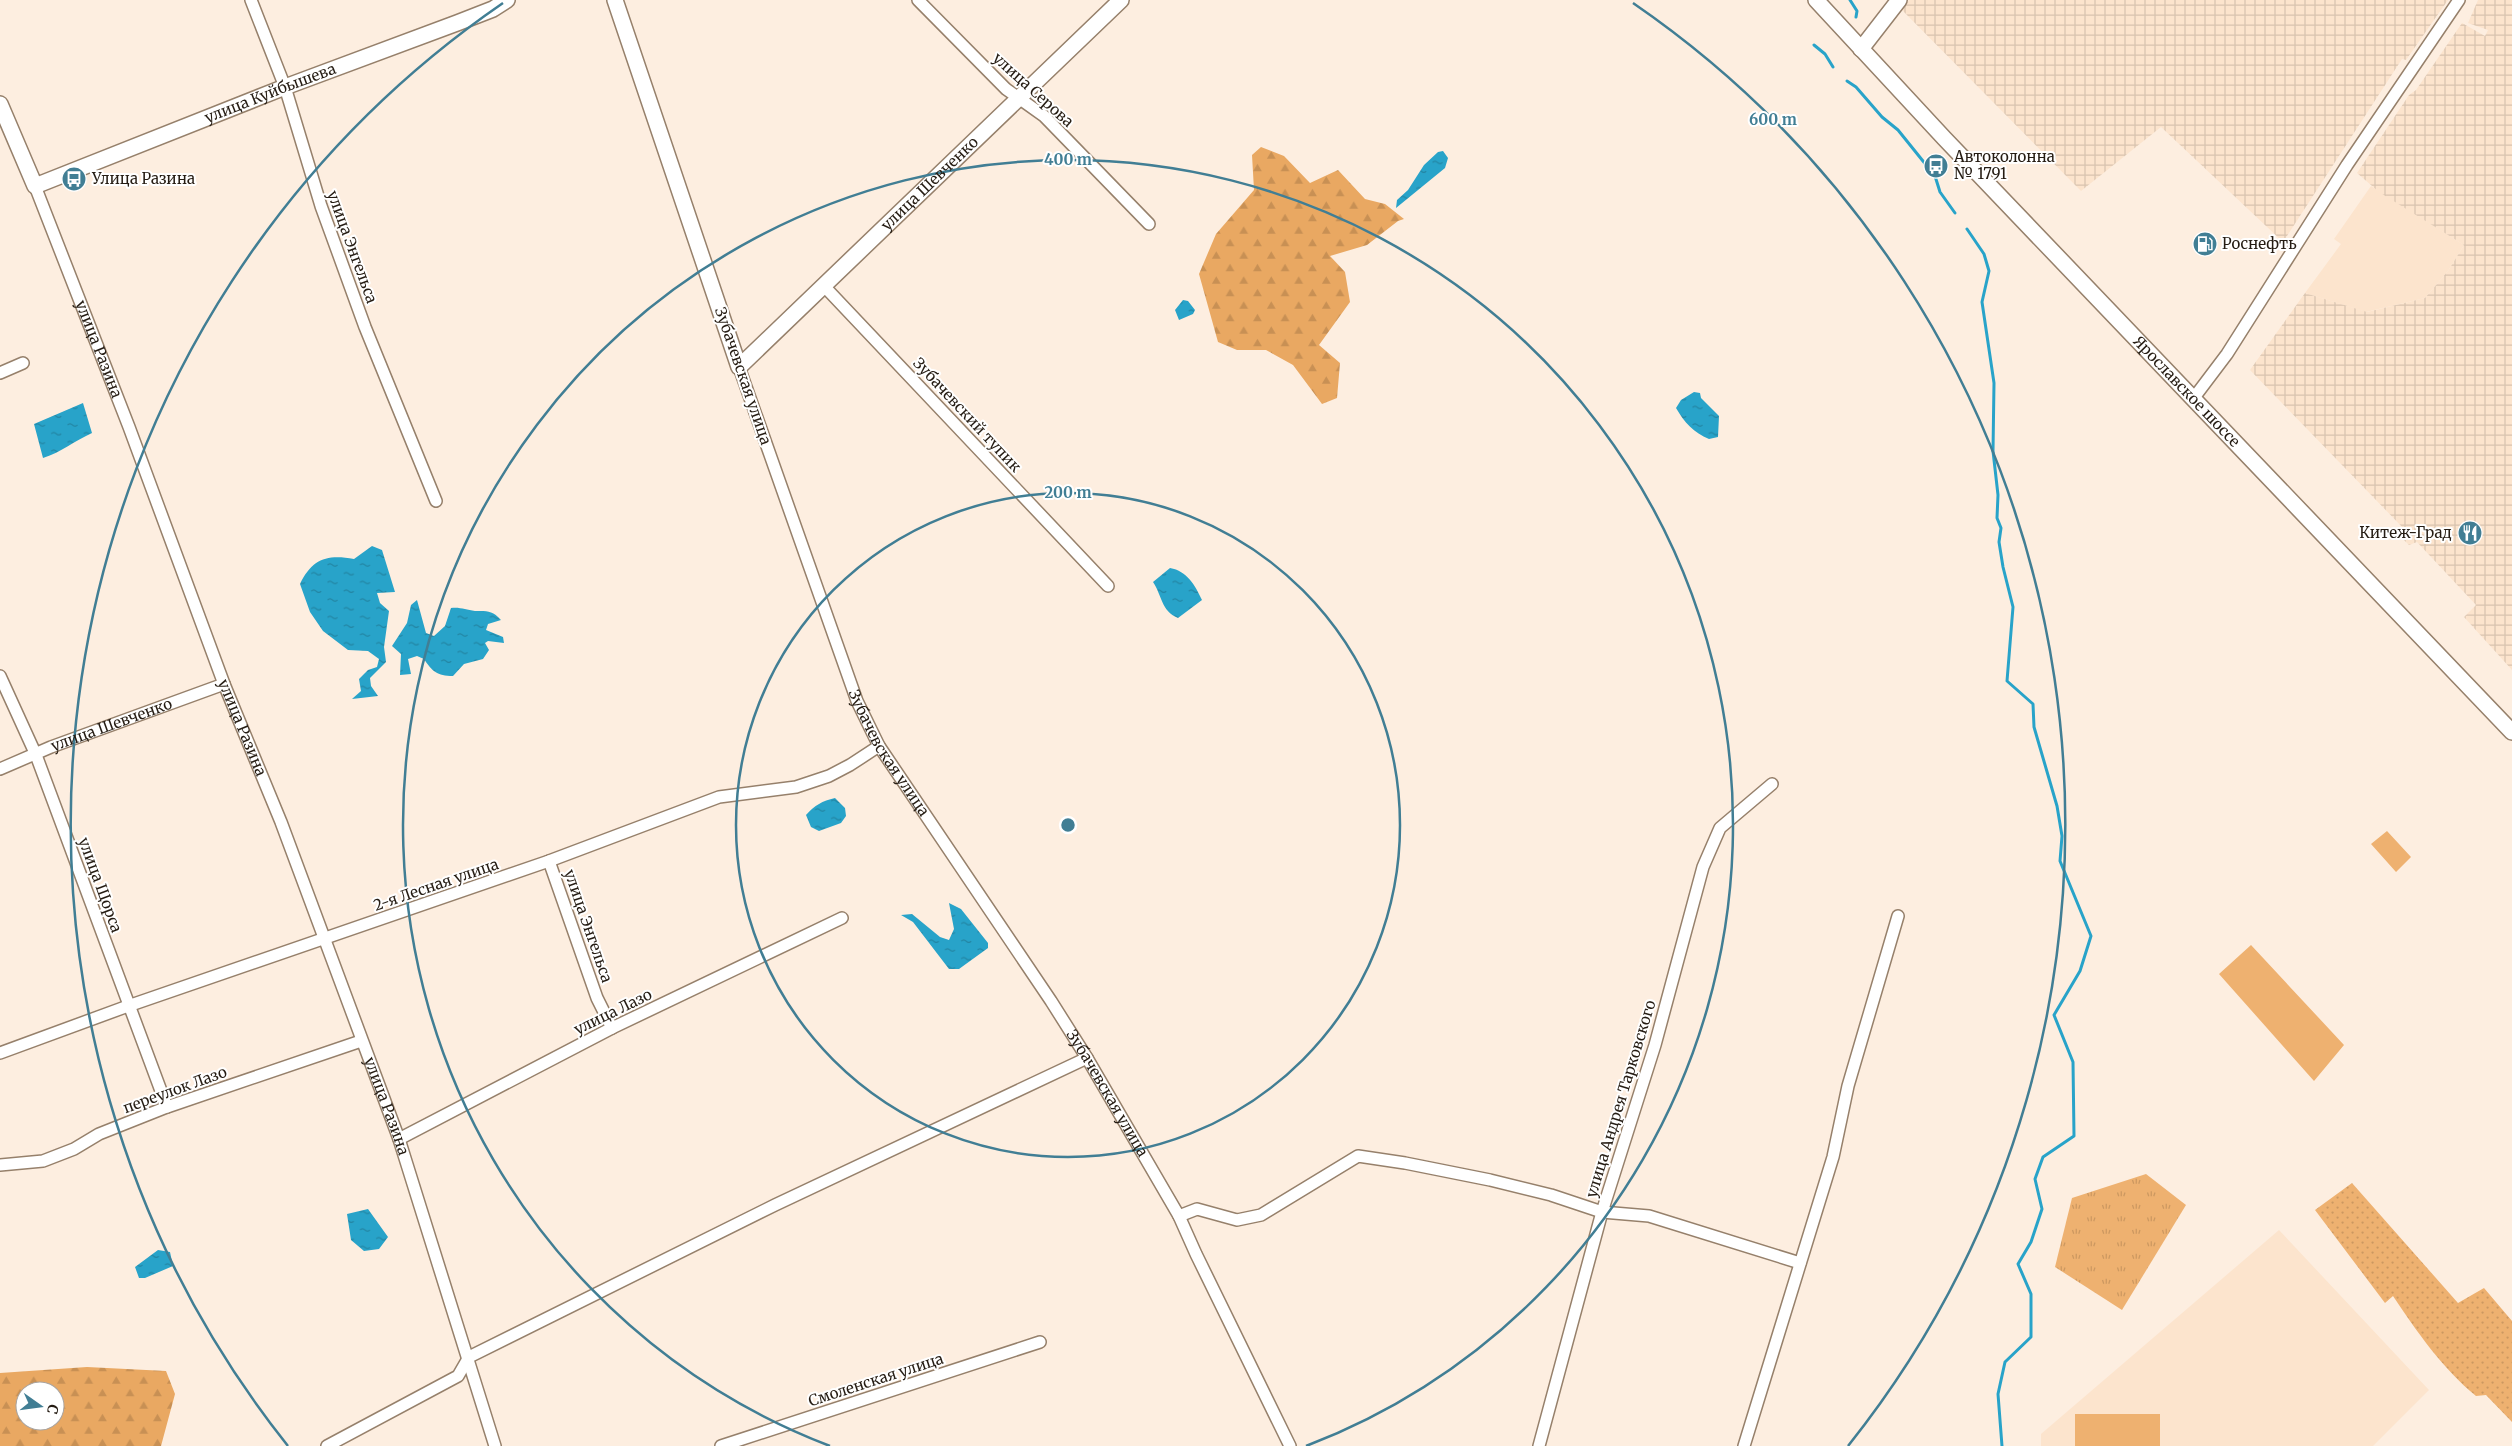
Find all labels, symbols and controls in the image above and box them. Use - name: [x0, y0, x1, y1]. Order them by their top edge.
- street label: улица Серова: [989, 48, 1078, 131]
- street label: улица Куйбышева: [202, 59, 338, 127]
- text: 600 m: [1749, 110, 1797, 129]
- street label: улица Шевченко: [877, 132, 982, 234]
- place label: Автоколонна № 1791: [1953, 147, 2055, 183]
- text: 400 m: [1044, 150, 1092, 169]
- bus stop icon: Автоколонна № 1791: [1923, 153, 1949, 179]
- bus stop icon: Улица Разина: [61, 166, 87, 192]
- place label: Улица Разина: [91, 169, 195, 188]
- street label: улица Энгельса: [323, 188, 382, 306]
- fuel station icon: Роснефть: [2192, 231, 2218, 257]
- place label: Роснефть: [2222, 234, 2297, 253]
- street label: улица Разина: [71, 297, 127, 400]
- street label: Зубачевская улица: [711, 305, 776, 447]
- street label: Ярославское шоссе: [2129, 332, 2244, 451]
- street label: Зубачевский тупик: [909, 353, 1026, 476]
- text: 200 m: [1044, 483, 1092, 502]
- restaurant icon: Китеж-Град: [2457, 520, 2483, 546]
- place label: Китеж-Град: [2359, 523, 2452, 542]
- street label: улица Разина: [214, 677, 271, 779]
- street label: Зубачевская улица: [845, 687, 934, 820]
- street label: улица Шевченко: [48, 694, 175, 755]
- centre of rings: [1059, 816, 1077, 834]
- street label: улица Щорса: [74, 835, 126, 935]
- street label: 2-я Лесная улица: [371, 854, 501, 915]
- street label: улица Энгельса: [560, 867, 617, 985]
- street label: улица Лазо: [571, 984, 655, 1039]
- street label: улица Андрея Тарковского: [1581, 998, 1660, 1200]
- street label: Зубачевская улица: [1063, 1026, 1152, 1160]
- street label: улица Разина: [360, 1054, 413, 1157]
- street label: переулок Лазо: [120, 1062, 230, 1117]
- street label: Смоленская улица: [806, 1349, 946, 1410]
- north arrow: [15, 1381, 65, 1431]
- text: С: [43, 1402, 62, 1416]

